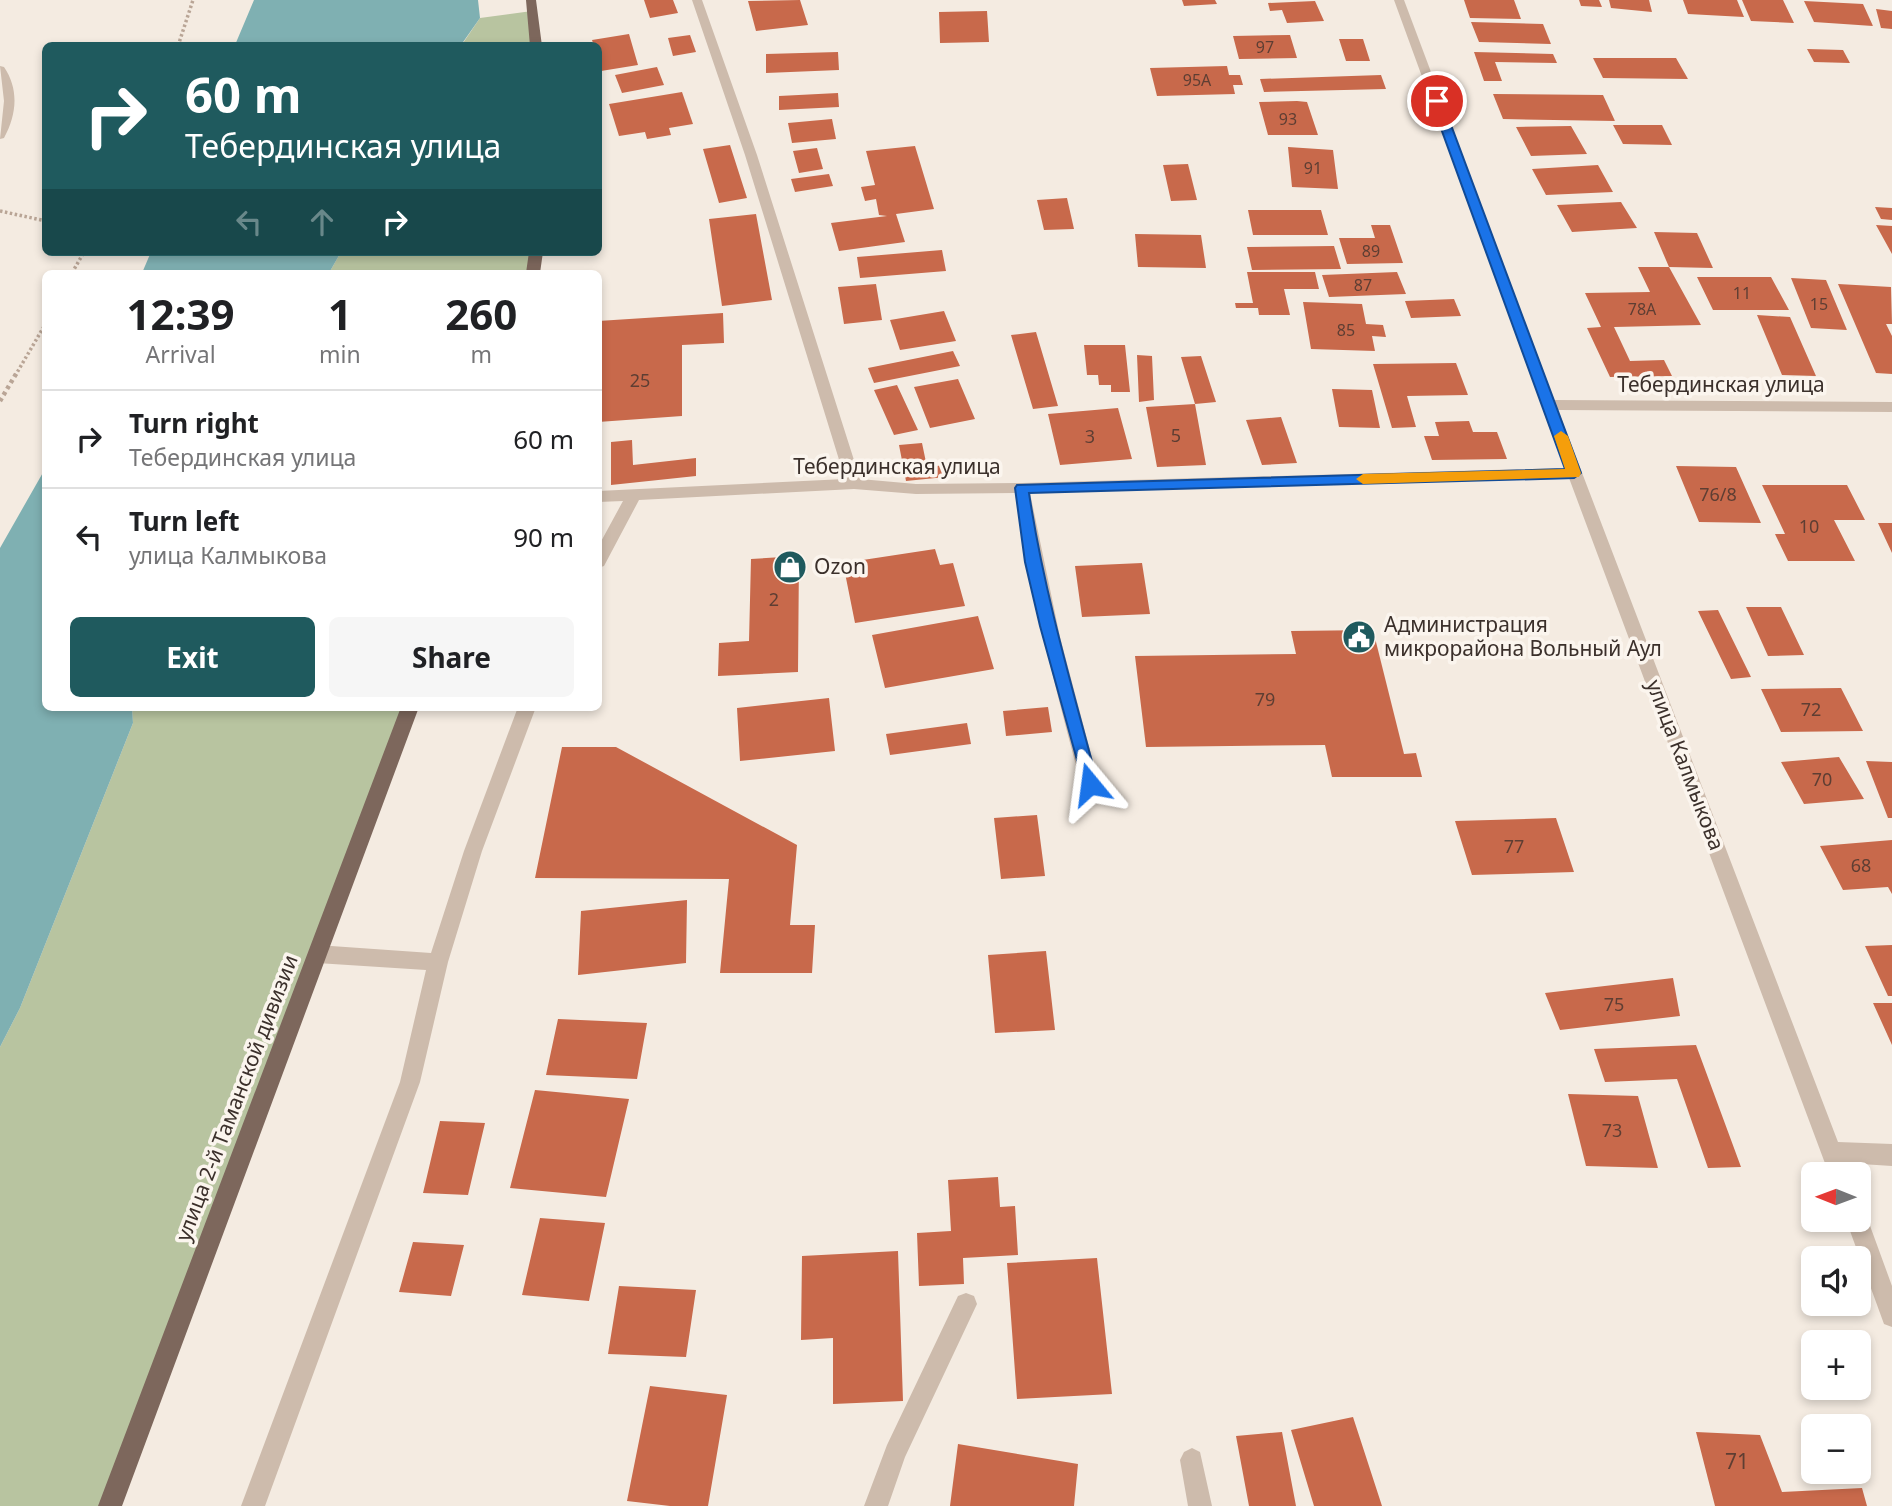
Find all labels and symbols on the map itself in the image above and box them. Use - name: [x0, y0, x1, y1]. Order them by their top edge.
- house number: 97: [1256, 36, 1274, 58]
- house number: 95А: [1183, 69, 1212, 91]
- pin: [1407, 71, 1467, 131]
- house number: 93: [1279, 108, 1297, 130]
- house number: 91: [1304, 157, 1322, 179]
- house number: 89: [1362, 240, 1380, 262]
- house number: 87: [1354, 274, 1372, 296]
- house number: 11: [1733, 282, 1751, 304]
- house number: 15: [1810, 293, 1828, 315]
- house number: 78А: [1628, 298, 1657, 320]
- house number: 85: [1337, 319, 1355, 341]
- house number: 25: [630, 368, 650, 392]
- street label: Тебердинская улица: [1617, 370, 1825, 398]
- house number: 5: [1171, 423, 1181, 447]
- house number: 3: [1085, 424, 1095, 448]
- street label: Тебердинская улица: [793, 452, 1001, 480]
- house number: 76/8: [1699, 482, 1737, 506]
- house number: 10: [1799, 514, 1819, 538]
- shop icon: Ozon: [771, 548, 809, 586]
- place label: Ozon: [814, 552, 866, 580]
- house number: 2: [769, 587, 779, 611]
- place label: Администрация микрорайона Вольный Аул: [1384, 610, 1662, 662]
- public building icon: Администрация микрорайона Вольный Аул: [1340, 618, 1378, 656]
- street label: улица Калмыкова: [1640, 675, 1731, 854]
- house number: 79: [1255, 687, 1275, 711]
- house number: 72: [1801, 697, 1821, 721]
- position arrow: [1053, 747, 1127, 821]
- house number: 70: [1812, 767, 1832, 791]
- house number: 77: [1504, 834, 1524, 858]
- house number: 68: [1851, 853, 1871, 877]
- street label: улица 2-й Таманской дивизии: [168, 950, 304, 1245]
- house number: 75: [1604, 992, 1624, 1016]
- house number: 73: [1602, 1118, 1622, 1142]
- north arrow: [1801, 1162, 1871, 1232]
- house number: 71: [1725, 1447, 1749, 1475]

